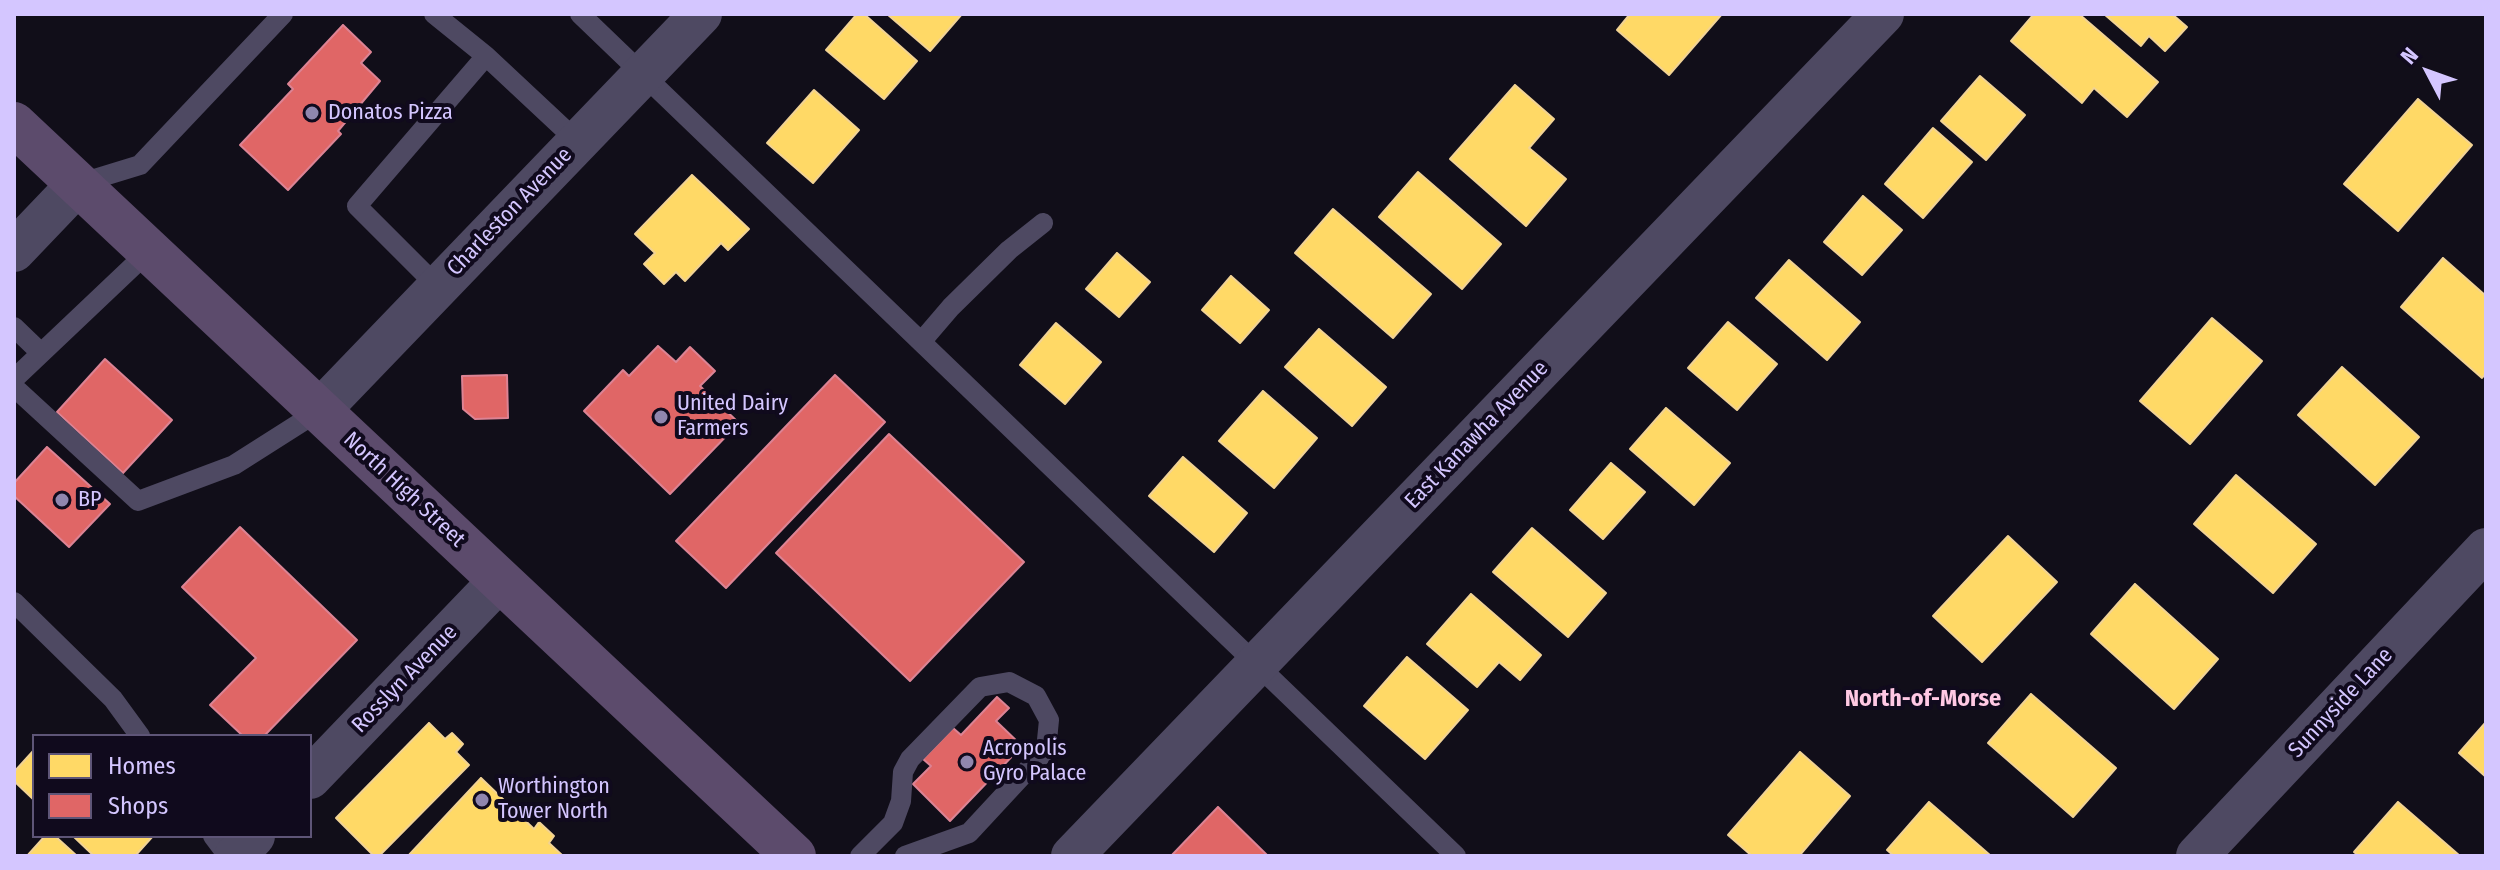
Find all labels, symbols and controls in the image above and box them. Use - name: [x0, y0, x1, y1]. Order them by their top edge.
- north arrow: [2388, 32, 2468, 112]
- text: N: [2395, 42, 2424, 70]
- place label: Donatos Pizza: [328, 100, 453, 126]
- marker: Donatos Pizza: [303, 104, 321, 122]
- street label: Charleston Avenue: [442, 142, 578, 282]
- street label: East Kanawha Avenue: [1400, 356, 1554, 514]
- place label: United Dairy Farmers: [677, 391, 788, 442]
- marker: United Dairy Farmers: [652, 408, 670, 426]
- street label: North High Street: [338, 427, 470, 553]
- place label: BP: [78, 487, 102, 513]
- marker: BP: [53, 491, 71, 509]
- street label: Rosslyn Avenue: [347, 619, 463, 739]
- street label: Sunnyside Lane: [2283, 643, 2399, 763]
- district label: North-of-Morse: [1845, 685, 2001, 713]
- legend: [32, 734, 312, 838]
- place label: Acropolis Gyro Palace: [983, 736, 1086, 788]
- text: Homes: [108, 752, 176, 780]
- marker: Acropolis Gyro Palace: [958, 753, 976, 771]
- place label: Worthington Tower North: [498, 774, 610, 826]
- marker: Worthington Tower North: [473, 791, 491, 809]
- text: Shops: [108, 792, 168, 820]

